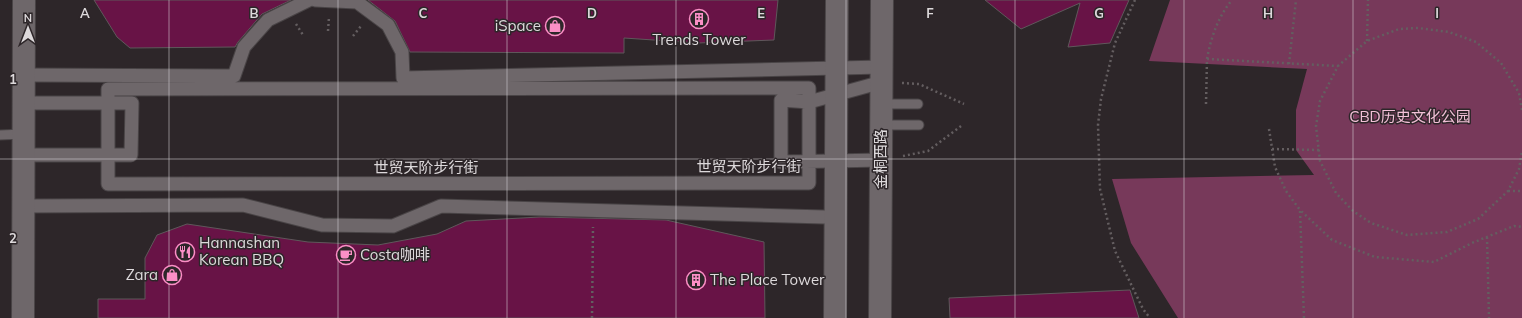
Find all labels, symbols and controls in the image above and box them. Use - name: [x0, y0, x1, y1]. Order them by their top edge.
- text: A: [80, 5, 90, 21]
- text: B: [250, 5, 259, 21]
- text: C: [419, 5, 428, 21]
- text: D: [587, 5, 597, 21]
- text: E: [757, 5, 765, 21]
- text: F: [926, 5, 934, 21]
- text: G: [1094, 5, 1104, 21]
- text: H: [1263, 5, 1273, 21]
- text: I: [1435, 5, 1439, 21]
- north arrow: [8, 8, 48, 48]
- building icon: Trends Tower: [688, 8, 710, 30]
- text: N: [24, 11, 32, 25]
- shop icon: iSpace: [544, 15, 566, 37]
- place label: iSpace: [495, 16, 541, 35]
- place label: Trends Tower: [652, 30, 746, 49]
- text: 1: [9, 71, 17, 87]
- park label: CBD历史文化公园: [1349, 107, 1471, 126]
- street label: 金桐西路: [871, 129, 890, 189]
- street label: 世贸天阶步行街: [696, 157, 802, 176]
- street label: 世贸天阶步行街: [373, 158, 479, 177]
- text: 2: [9, 230, 17, 246]
- place label: Hannashan Korean BBQ: [199, 233, 284, 269]
- restaurant icon: Hannashan Korean BBQ: [174, 241, 196, 263]
- cafe icon: Costa咖啡: [335, 244, 357, 266]
- place label: Costa咖啡: [360, 245, 430, 264]
- shop icon: Zara: [161, 264, 183, 286]
- place label: Zara: [126, 265, 158, 284]
- building icon: The Place Tower: [685, 269, 707, 291]
- place label: The Place Tower: [710, 270, 825, 289]

